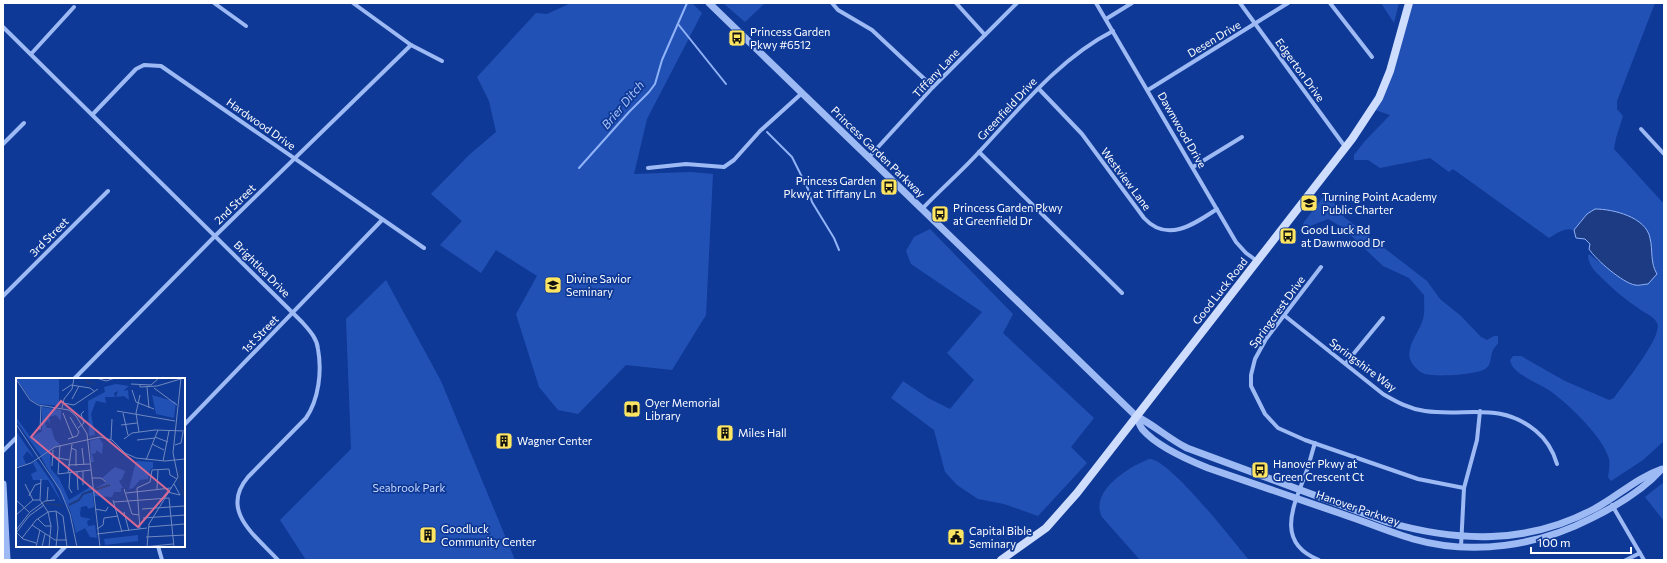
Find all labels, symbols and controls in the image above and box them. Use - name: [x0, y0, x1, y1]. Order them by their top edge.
- street label: Desen Drive: [1185, 18, 1243, 60]
- place label: Princess Garden Pkwy #6512: [750, 25, 830, 51]
- bus stop icon: Princess Garden Pkwy #6512: [727, 28, 747, 48]
- street label: Edgerton Drive: [1273, 36, 1328, 104]
- street label: Tiffany Lane: [910, 45, 962, 100]
- street label: Greenfield Drive: [974, 74, 1039, 143]
- water label: Brier Ditch: [598, 77, 647, 131]
- street label: Dawnwood Drive: [1155, 89, 1210, 170]
- street label: Hardwood Drive: [224, 95, 298, 152]
- street label: Princess Garden Parkway: [829, 103, 928, 200]
- street label: Westview Lane: [1099, 145, 1154, 213]
- place label: Princess Garden Pkwy at Tiffany Ln: [784, 174, 876, 200]
- bus stop icon: Princess Garden Pkwy at Tiffany Ln: [879, 177, 899, 197]
- street label: 2nd Street: [211, 181, 258, 226]
- place label: Turning Point Academy Public Charter: [1322, 190, 1437, 216]
- school or university icon: Turning Point Academy Public Charter: [1299, 193, 1319, 213]
- place label: Princess Garden Pkwy at Greenfield Dr: [953, 201, 1063, 227]
- bus stop icon: Princess Garden Pkwy at Greenfield Dr: [930, 204, 950, 224]
- street label: 3rd Street: [26, 214, 71, 259]
- place label: Good Luck Rd at Dawnwood Dr: [1301, 223, 1385, 249]
- bus stop icon: Good Luck Rd at Dawnwood Dr: [1278, 226, 1298, 246]
- street label: Brightlea Drive: [232, 238, 293, 300]
- street label: Good Luck Road: [1189, 255, 1250, 327]
- place label: Divine Savior Seminary: [566, 272, 632, 298]
- street label: Springcrest Drive: [1246, 273, 1307, 350]
- school or university icon: Divine Savior Seminary: [543, 275, 563, 295]
- street label: 1st Street: [239, 312, 281, 355]
- street label: Springshire Way: [1327, 335, 1400, 394]
- inset map: [16, 378, 185, 547]
- place label: Oyer Memorial Library: [645, 396, 720, 422]
- library icon: Oyer Memorial Library: [622, 399, 642, 419]
- building icon: Miles Hall: [715, 423, 735, 443]
- place label: Miles Hall: [738, 426, 787, 439]
- building icon: Wagner Center: [494, 431, 514, 451]
- place label: Wagner Center: [517, 434, 593, 447]
- place label: Hanover Pkwy at Green Crescent Ct: [1273, 457, 1364, 483]
- bus stop icon: Hanover Pkwy at Green Crescent Ct: [1250, 460, 1270, 480]
- park label: Seabrook Park: [373, 481, 446, 494]
- street label: Hanover Parkway: [1315, 487, 1402, 528]
- place label: Goodluck Community Center: [441, 522, 537, 548]
- place label: Capital Bible Seminary: [969, 524, 1032, 550]
- building icon: Goodluck Community Center: [418, 525, 438, 545]
- public building icon: Capital Bible Seminary: [946, 527, 966, 547]
- scale bar: [1531, 529, 1631, 555]
- text: 100 m: [1537, 535, 1571, 549]

